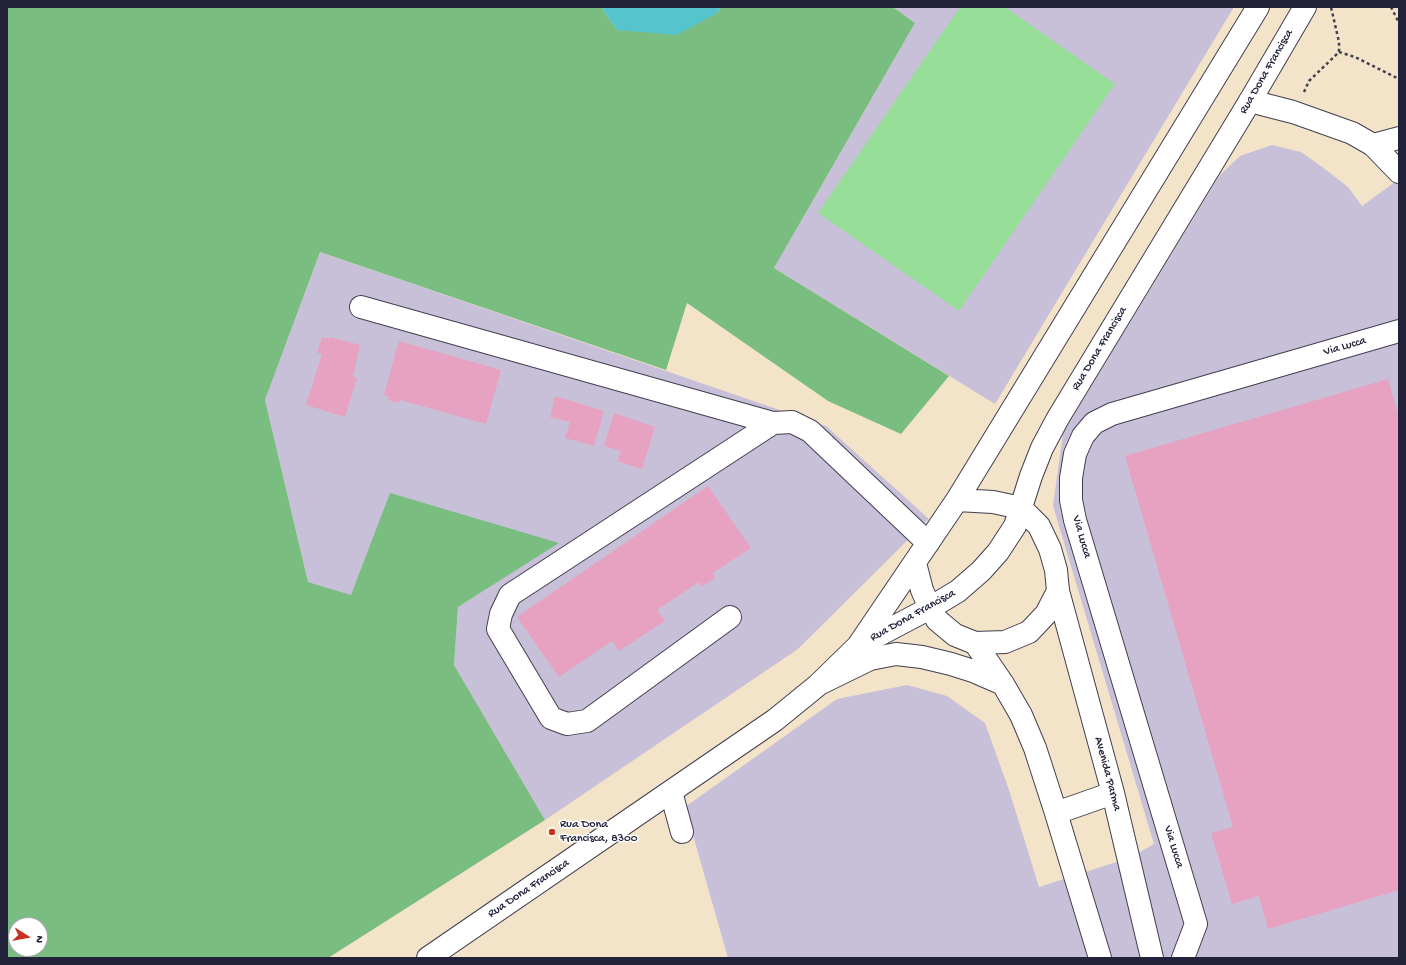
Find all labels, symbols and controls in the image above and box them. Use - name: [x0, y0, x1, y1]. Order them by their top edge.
- street label: Rua Dona Francisca: [1237, 27, 1297, 117]
- street label: Rua Dona Francisca: [1069, 304, 1131, 394]
- street label: Via Lucca: [1322, 334, 1368, 360]
- street label: Via Lucca: [1068, 514, 1094, 560]
- street label: Rua Dona Francisca: [868, 587, 958, 645]
- street label: Avenida Parma: [1090, 735, 1124, 813]
- place label: Rua Dona Francisca, 8300: [560, 818, 638, 846]
- street label: Via Lucca: [1160, 824, 1186, 870]
- marker: Rua Dona Francisca, 8300: [547, 827, 557, 837]
- street label: Rua Dona Francisca: [485, 856, 573, 922]
- north arrow: [8, 917, 48, 957]
- text: N: [32, 934, 45, 944]

